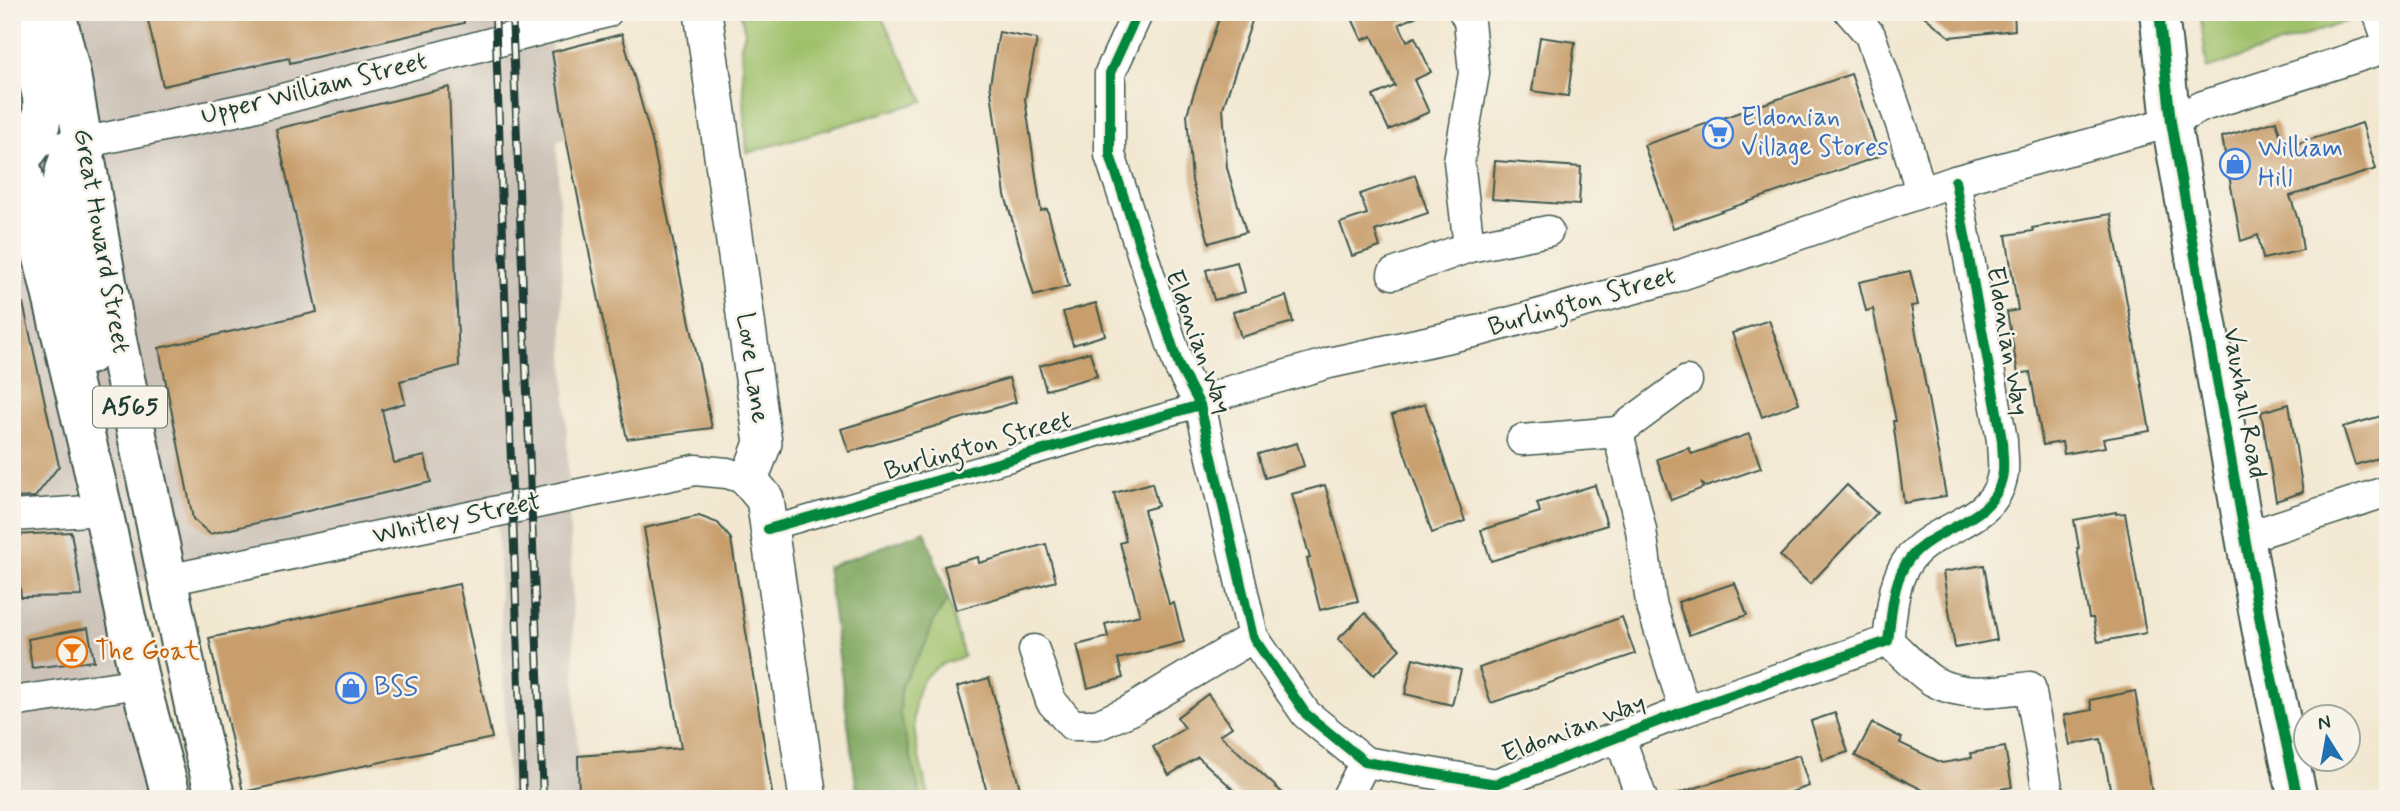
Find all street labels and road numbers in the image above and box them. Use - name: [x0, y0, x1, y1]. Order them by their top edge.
- street label: Upper William Street: [197, 44, 431, 134]
- street label: Great Howard Street: [64, 126, 138, 356]
- street label: Burlington Street: [1484, 259, 1680, 348]
- street label: Eldonian Way: [1977, 264, 2037, 418]
- street label: Eldonian Way: [1156, 265, 1240, 419]
- street label: Love Lane: [727, 310, 777, 426]
- street label: Vauxhall Road: [2214, 325, 2274, 481]
- road number: A565: [93, 386, 167, 428]
- street label: Burlington Street: [880, 403, 1076, 492]
- street label: Whitley Street: [370, 485, 544, 553]
- street label: Eldonian Way: [1497, 686, 1651, 772]

